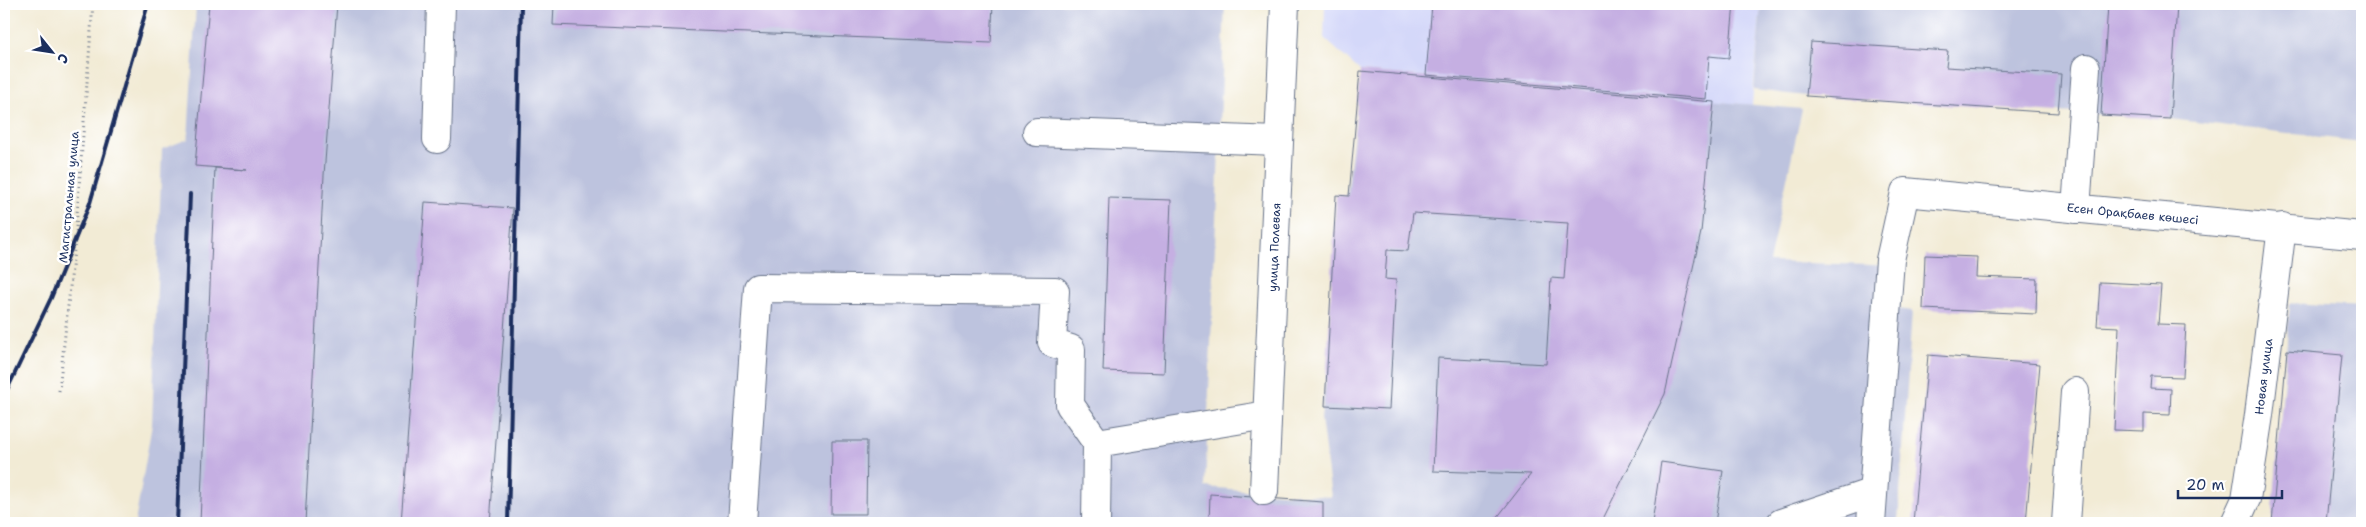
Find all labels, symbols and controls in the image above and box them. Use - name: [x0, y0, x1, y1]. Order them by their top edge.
- north arrow: [28, 28, 78, 78]
- text: С: [53, 50, 73, 67]
- street label: Магистральная улица: [55, 130, 83, 263]
- street label: Есен Орақбаев көшесі: [2066, 200, 2199, 228]
- street label: улица Полевая: [1265, 202, 1284, 292]
- street label: Новая улица: [2251, 337, 2276, 416]
- scale bar: [2178, 467, 2282, 499]
- text: 20 m: [2186, 475, 2225, 495]

